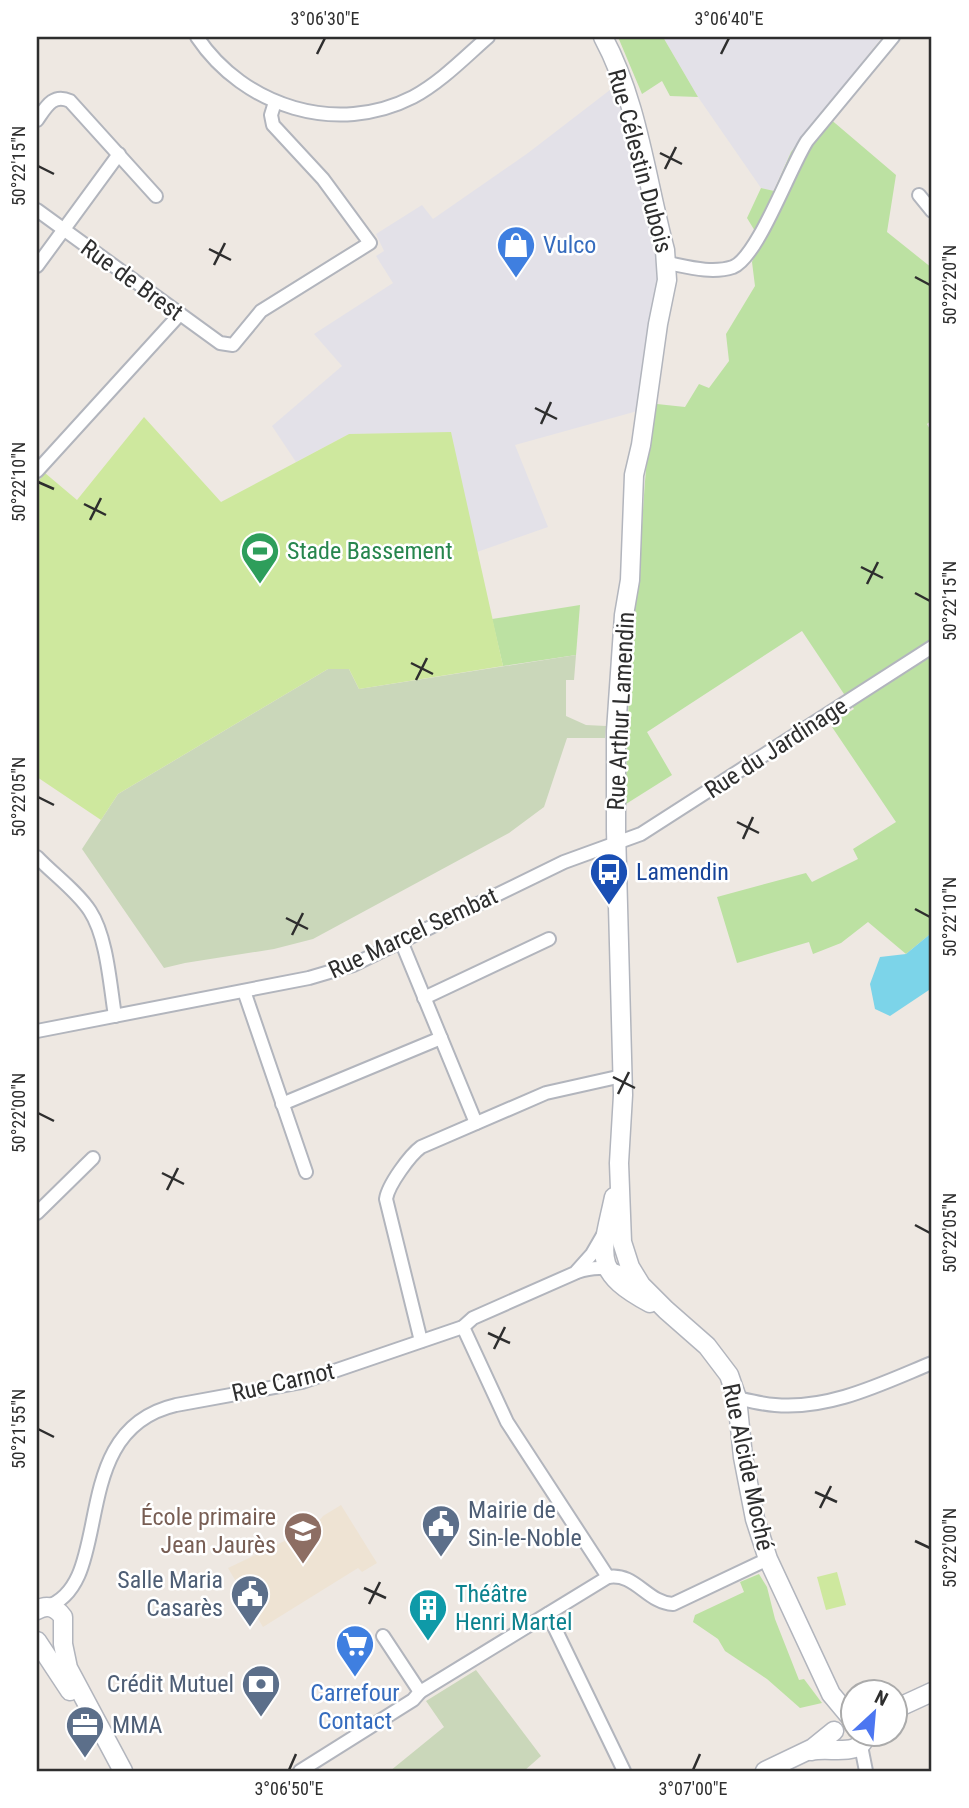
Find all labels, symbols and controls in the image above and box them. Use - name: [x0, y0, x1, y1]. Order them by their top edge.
- text: 3°06'30"E: [290, 8, 360, 29]
- text: 3°06'40"E: [694, 8, 764, 29]
- street label: Rue Célestin Dubois: [602, 66, 678, 256]
- text: 50°22'15"N: [8, 126, 29, 206]
- shop icon: Vulco: [495, 224, 537, 279]
- place label: Vulco: [543, 231, 596, 259]
- street label: Rue de Brest: [76, 234, 188, 326]
- text: 50°22'20"N: [939, 245, 960, 325]
- text: 50°22'10"N: [8, 442, 29, 522]
- sports icon: Stade Bassement: [239, 530, 281, 585]
- place label: Stade Bassement: [287, 537, 453, 565]
- text: 50°22'15"N: [939, 561, 960, 641]
- street label: Rue Arthur Lamendin: [602, 611, 640, 811]
- street label: Rue du Jardinage: [700, 692, 852, 804]
- text: 50°22'05"N: [8, 757, 29, 837]
- bus stop icon: Lamendin: [588, 851, 630, 906]
- place label: Lamendin: [636, 858, 729, 886]
- text: 50°22'10"N: [939, 877, 960, 957]
- street label: Rue Marcel Sembat: [324, 882, 502, 984]
- text: 50°22'00"N: [8, 1073, 29, 1153]
- text: 50°22'05"N: [939, 1193, 960, 1273]
- street label: Rue Carnot: [229, 1357, 337, 1407]
- street label: Rue Alcide Moché: [717, 1381, 779, 1553]
- text: 50°21'55"N: [8, 1389, 29, 1469]
- place label: Mairie de Sin-le-Noble: [468, 1496, 582, 1552]
- place label: École primaire Jean Jaurès: [141, 1503, 276, 1559]
- public building icon: Mairie de Sin-le-Noble: [420, 1503, 462, 1558]
- text: 50°22'00"N: [939, 1508, 960, 1588]
- school or university icon: École primaire Jean Jaurès: [282, 1510, 324, 1565]
- place label: Salle Maria Casarès: [117, 1566, 223, 1622]
- public building icon: Salle Maria Casarès: [229, 1573, 271, 1628]
- place label: Théâtre Henri Martel: [455, 1580, 572, 1636]
- building icon: Théâtre Henri Martel: [407, 1587, 449, 1642]
- supermarket icon: Carrefour Contact: [334, 1623, 376, 1678]
- bank icon: Crédit Mutuel: [240, 1663, 282, 1718]
- place label: Crédit Mutuel: [107, 1670, 234, 1698]
- north arrow: [839, 1678, 909, 1748]
- place label: Carrefour Contact: [310, 1679, 400, 1735]
- text: N: [871, 1685, 892, 1711]
- office icon: MMA: [64, 1704, 106, 1759]
- place label: MMA: [112, 1711, 162, 1739]
- text: 3°06'50"E: [254, 1778, 324, 1799]
- text: 3°07'00"E: [658, 1778, 728, 1799]

